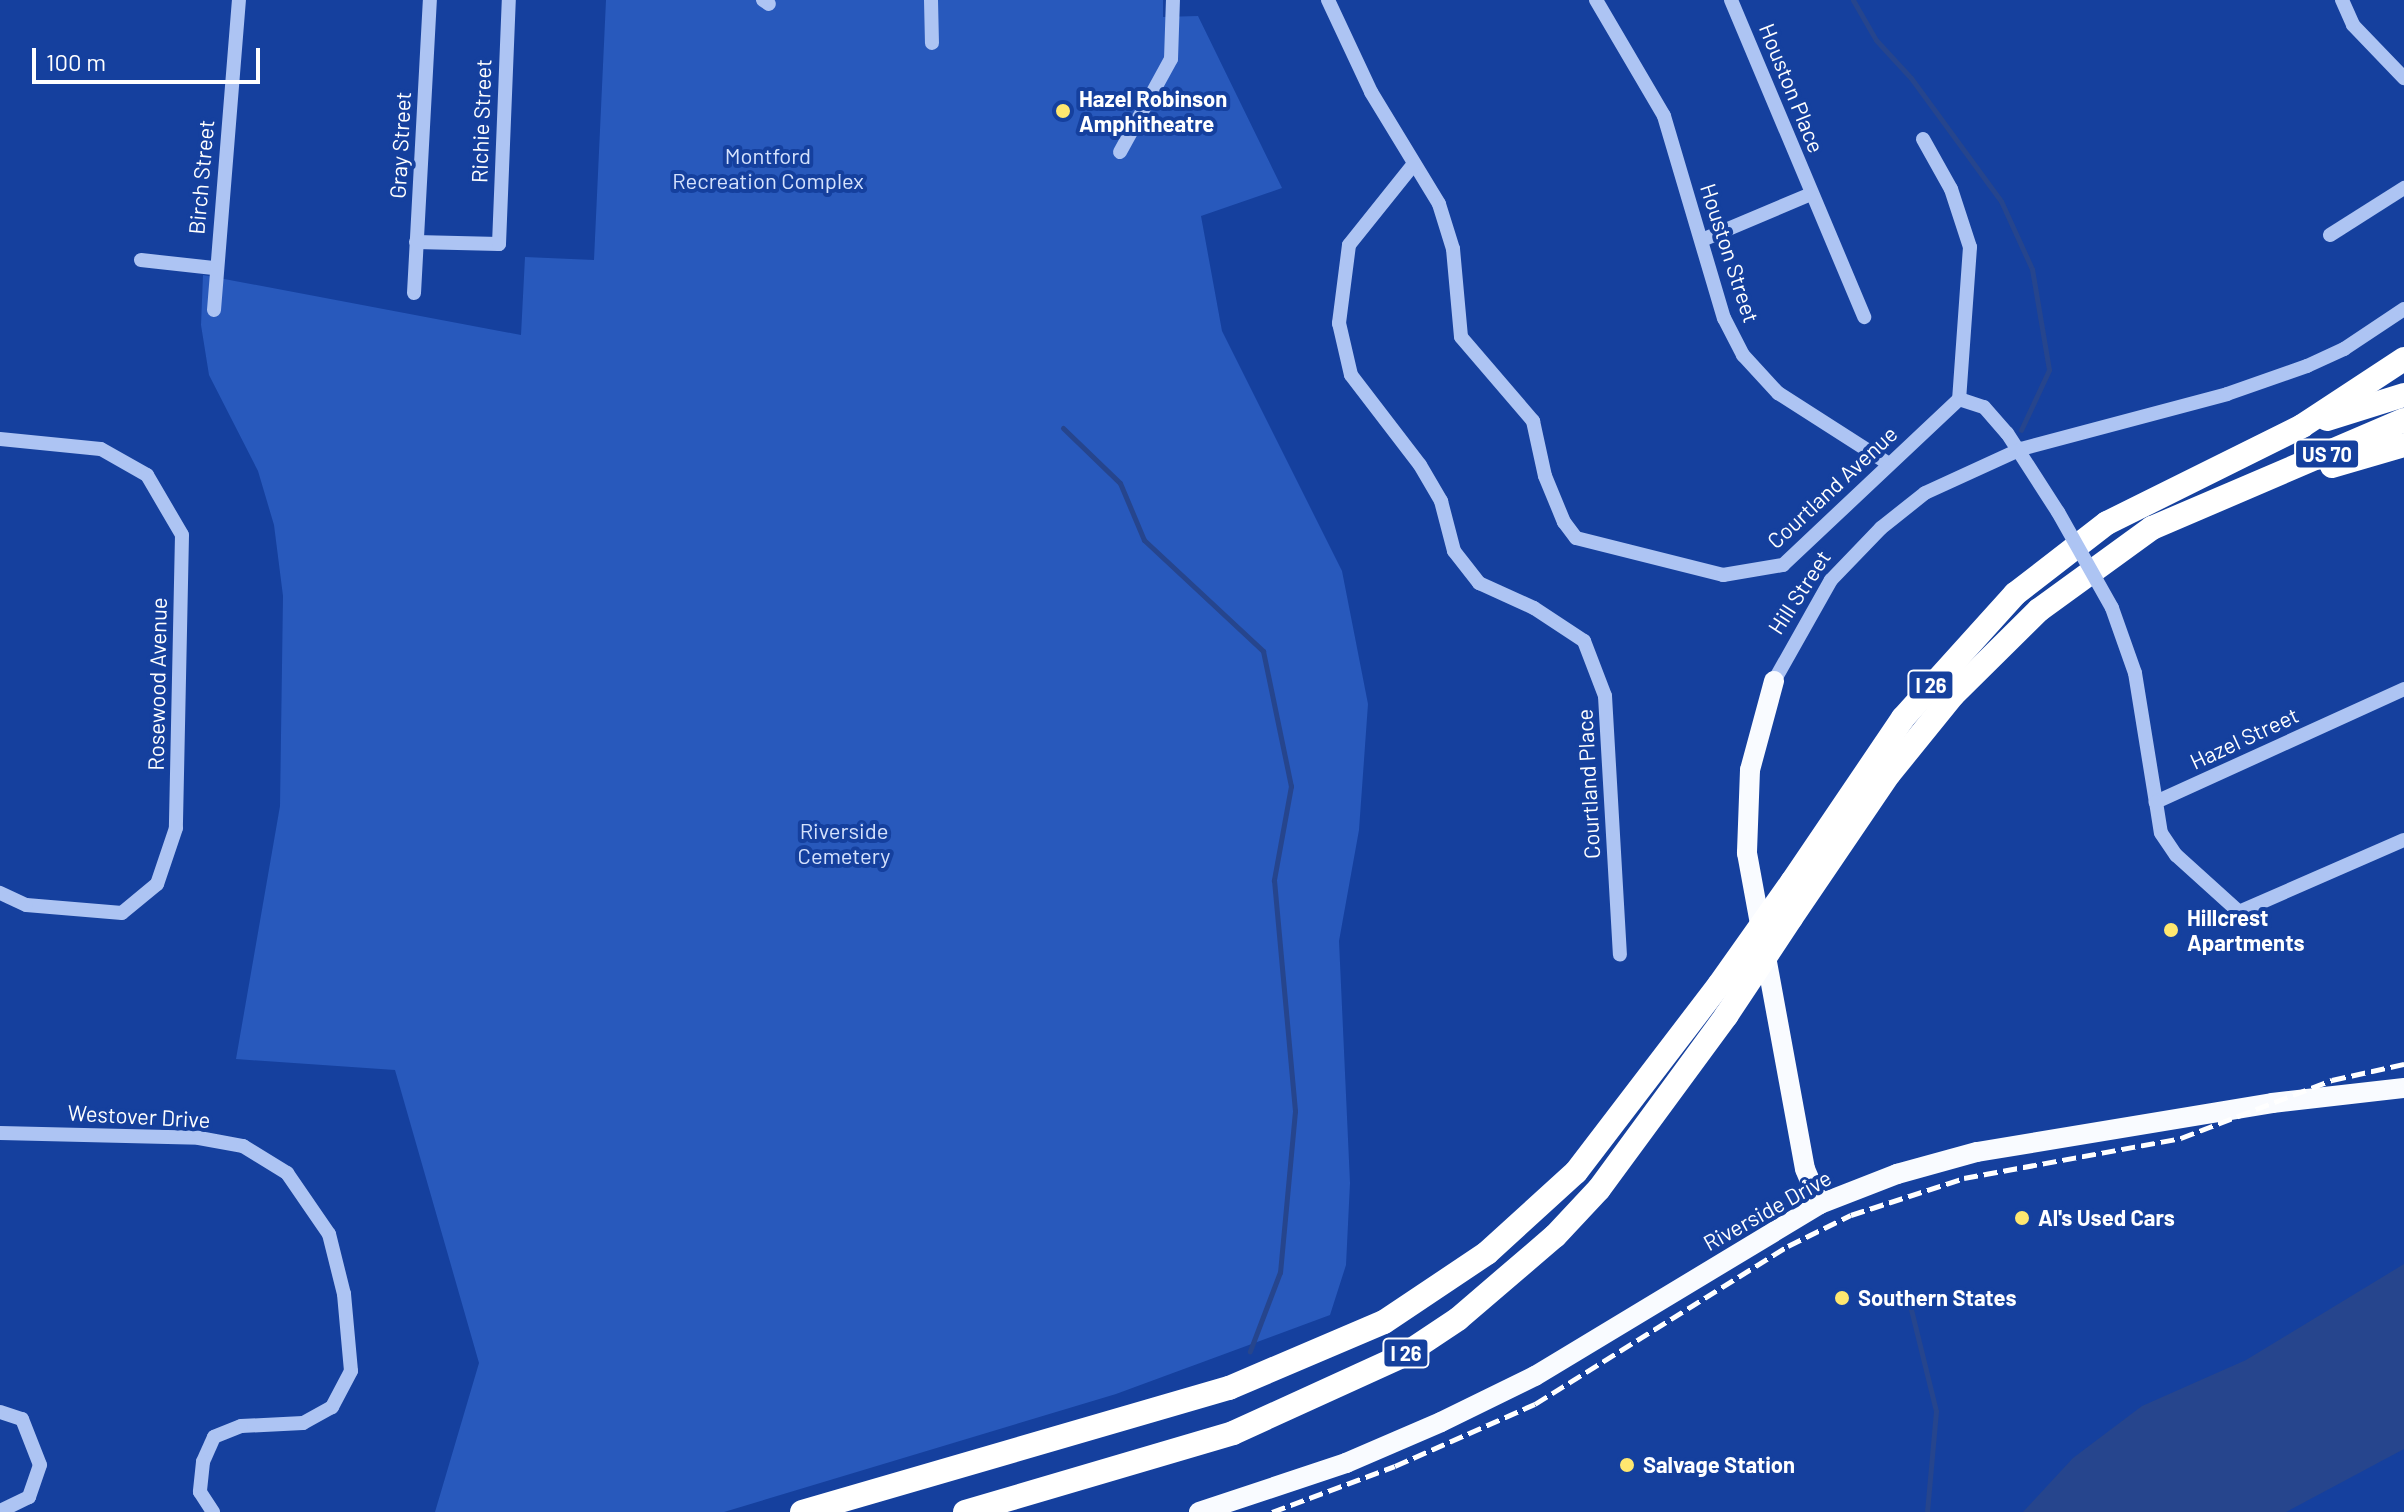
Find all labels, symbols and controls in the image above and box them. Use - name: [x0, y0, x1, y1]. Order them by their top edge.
- street label: Houston Place: [1754, 20, 1830, 156]
- scale bar: [36, 32, 264, 82]
- text: 100 m: [46, 47, 106, 76]
- street label: Richie Street: [466, 58, 496, 184]
- place label: Hazel Robinson Amphitheatre: [1079, 85, 1227, 136]
- street label: Gray Street: [384, 91, 416, 199]
- marker: Hazel Robinson Amphitheatre: [1054, 102, 1072, 120]
- street label: Birch Street: [183, 119, 219, 235]
- park label: Montford Recreation Complex: [672, 142, 864, 194]
- street label: Houston Street: [1695, 180, 1765, 326]
- street label: Courtland Avenue: [1762, 420, 1902, 554]
- road number: US 70: [2293, 438, 2361, 470]
- street label: Hill Street: [1762, 545, 1836, 639]
- street label: Rosewood Avenue: [142, 597, 172, 771]
- road number: I 26: [1907, 669, 1955, 701]
- street label: Hazel Street: [2186, 701, 2302, 775]
- street label: Courtland Place: [1571, 708, 1605, 860]
- park label: Riverside Cemetery: [798, 817, 890, 868]
- place label: Hillcrest Apartments: [2187, 904, 2305, 956]
- marker: Hillcrest Apartments: [2162, 921, 2180, 939]
- street label: Westover Drive: [67, 1099, 211, 1133]
- street label: Riverside Drive: [1698, 1164, 1836, 1256]
- place label: Al's Used Cars: [2038, 1205, 2175, 1231]
- marker: Al's Used Cars: [2013, 1209, 2031, 1227]
- place label: Southern States: [1858, 1285, 2016, 1311]
- marker: Southern States: [1833, 1289, 1851, 1307]
- road number: I 26: [1382, 1337, 1430, 1369]
- place label: Salvage Station: [1643, 1452, 1795, 1478]
- marker: Salvage Station: [1618, 1456, 1636, 1474]

